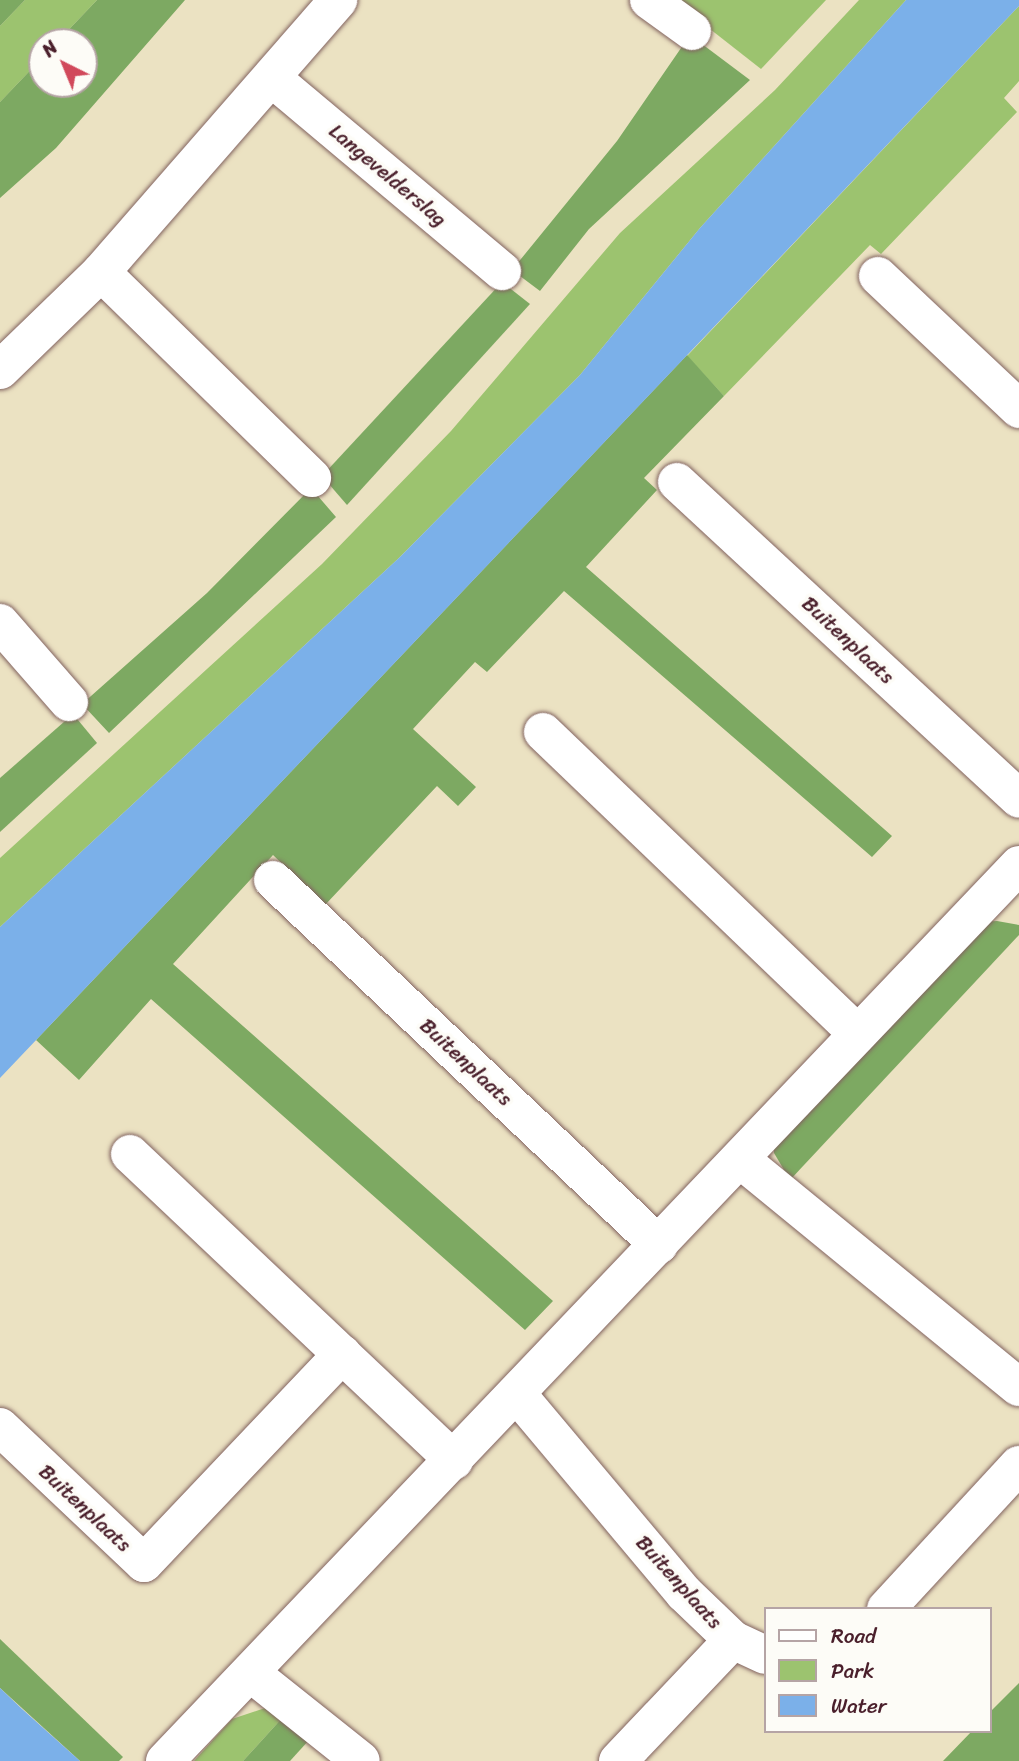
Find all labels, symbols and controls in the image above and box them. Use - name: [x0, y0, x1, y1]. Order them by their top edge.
- north arrow: [28, 28, 98, 98]
- text: N: [34, 32, 66, 65]
- street label: Langevelderslag: [324, 118, 452, 232]
- street label: Buitenplaats: [797, 591, 899, 689]
- street label: Buitenplaats: [415, 1013, 517, 1111]
- street label: Buitenplaats: [34, 1459, 136, 1557]
- street label: Buitenplaats: [631, 1530, 727, 1634]
- legend: [764, 1607, 991, 1733]
- text: Road: [831, 1617, 876, 1655]
- text: Park: [831, 1652, 874, 1690]
- text: Water: [831, 1687, 886, 1725]

